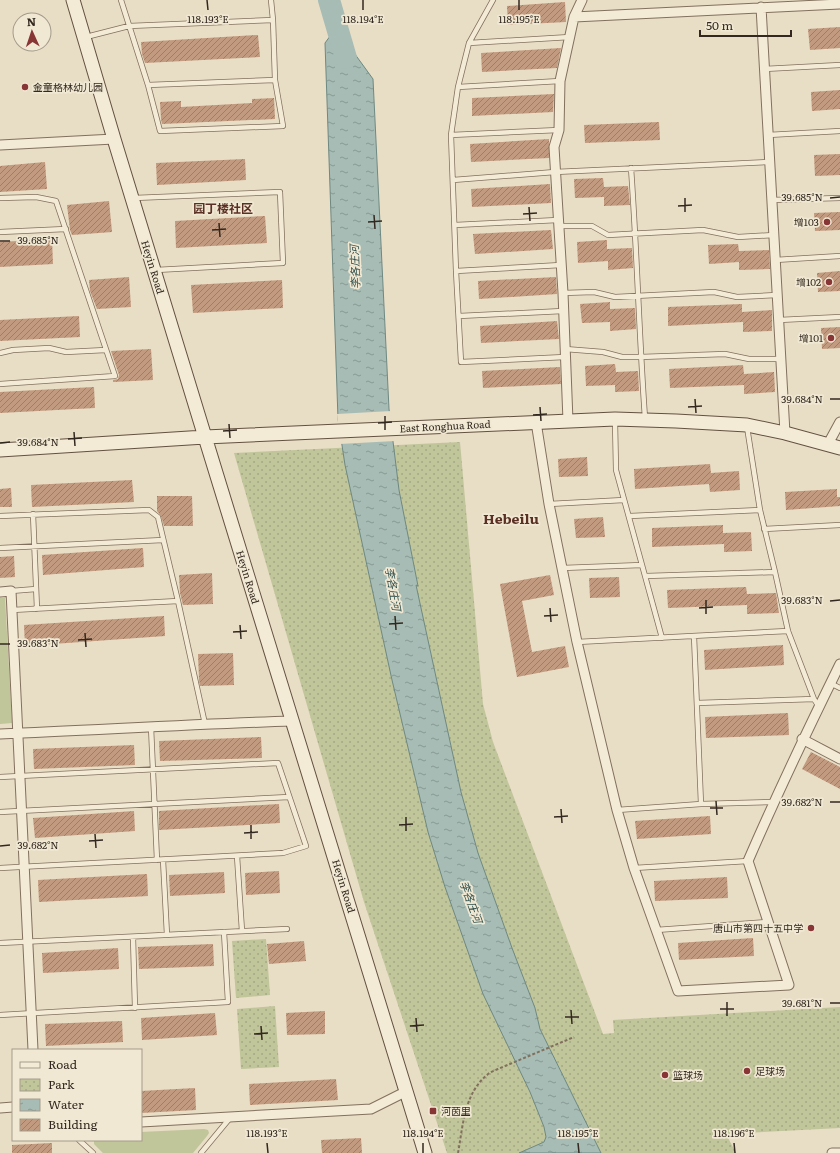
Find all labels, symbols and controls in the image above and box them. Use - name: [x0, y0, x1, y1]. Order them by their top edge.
- text: 118.193°E: [187, 11, 229, 26]
- text: 118.194°E: [342, 11, 384, 26]
- text: 118.195°E: [498, 11, 540, 26]
- north arrow: [12, 12, 52, 52]
- scale bar: [700, 12, 791, 38]
- text: N: [26, 13, 36, 29]
- text: 50 m: [706, 16, 733, 34]
- place label: 金童格林幼儿园: [33, 79, 103, 94]
- marker: 金童格林幼儿园: [20, 82, 30, 92]
- text: 39.685°N: [781, 189, 823, 204]
- district label: 园丁楼社区: [193, 199, 253, 217]
- place label: 增103: [794, 214, 819, 229]
- marker: 增103: [822, 217, 832, 227]
- text: 39.685°N: [17, 232, 59, 247]
- street label: Heyin Road: [138, 238, 169, 295]
- water label: 李各庄河: [345, 243, 363, 289]
- place label: 增102: [796, 274, 821, 289]
- marker: 增102: [824, 277, 834, 287]
- place label: 增101: [799, 330, 823, 345]
- marker: 增101: [826, 333, 836, 343]
- text: 39.684°N: [781, 391, 823, 406]
- street label: East Ronghua Road: [399, 416, 491, 435]
- text: 39.684°N: [17, 434, 59, 449]
- district label: Hebeilu: [483, 508, 539, 528]
- street label: Heyin Road: [233, 548, 264, 605]
- water label: 李各庄河: [382, 566, 406, 614]
- text: 39.683°N: [781, 592, 823, 607]
- text: 39.683°N: [17, 635, 59, 650]
- text: 39.682°N: [781, 794, 823, 809]
- text: 39.682°N: [17, 837, 59, 852]
- street label: Heyin Road: [329, 857, 360, 914]
- water label: 李各庄河: [457, 878, 488, 927]
- place label: 唐山市第四十五中学: [713, 920, 803, 935]
- marker: 唐山市第四十五中学: [806, 923, 816, 933]
- text: 39.681°N: [782, 995, 822, 1010]
- legend: [12, 1049, 142, 1141]
- text: Road: [48, 1055, 78, 1073]
- place label: 足球场: [755, 1063, 785, 1078]
- marker: 足球场: [742, 1066, 752, 1076]
- place label: 篮球场: [673, 1067, 703, 1082]
- marker: 篮球场: [660, 1070, 670, 1080]
- text: Park: [48, 1075, 75, 1093]
- text: Water: [48, 1095, 84, 1113]
- place label: 河茵里: [441, 1103, 471, 1118]
- marker: 河茵里: [428, 1106, 438, 1116]
- text: Building: [48, 1115, 98, 1133]
- text: 118.193°E: [246, 1125, 288, 1140]
- text: 118.194°E: [402, 1125, 444, 1140]
- text: 118.195°E: [557, 1125, 599, 1140]
- text: 118.196°E: [713, 1125, 755, 1140]

